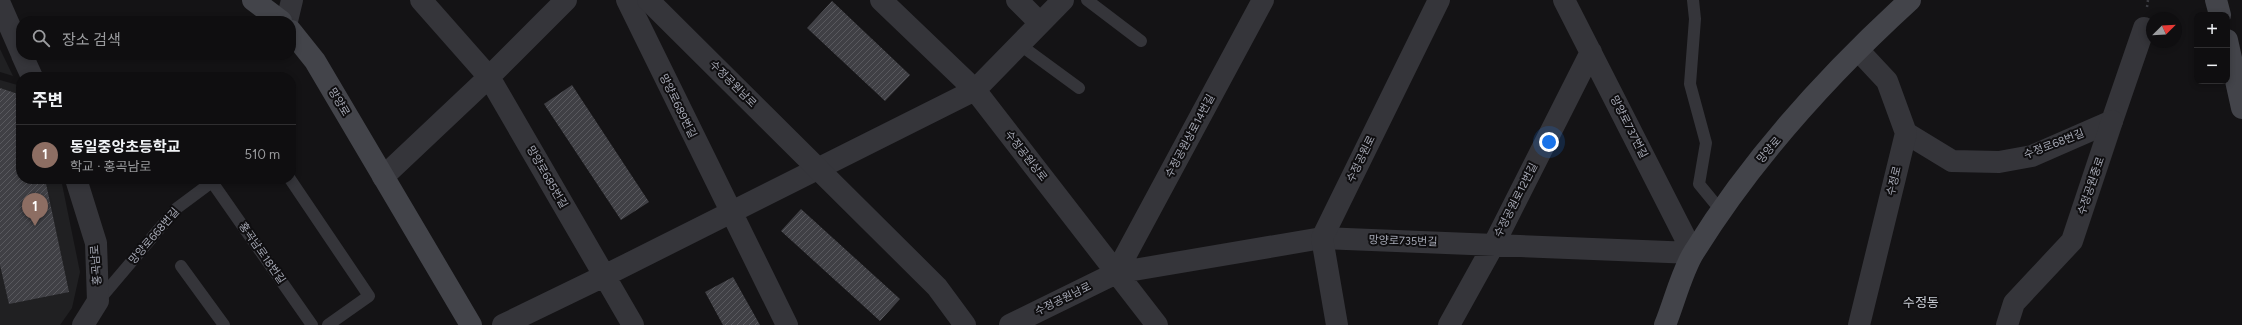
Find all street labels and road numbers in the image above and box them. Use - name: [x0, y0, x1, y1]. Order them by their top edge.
- street label: 수정공원남로: [707, 58, 759, 110]
- street label: 망양로689번길: [657, 72, 699, 140]
- street label: 망양로: [326, 86, 352, 118]
- street label: 수정공원상로14번길: [1163, 92, 1217, 180]
- street label: 망양로737번길: [1608, 94, 1650, 160]
- street label: 수정로68번길: [2022, 127, 2086, 161]
- street label: 수정공원상로: [1002, 128, 1050, 184]
- street label: 수정공원로: [1344, 133, 1378, 185]
- street label: 망양로: [1754, 134, 1784, 166]
- street label: 망양로685번길: [524, 143, 570, 211]
- street label: 수정공원중로: [2075, 155, 2107, 217]
- street label: 수정공원로12번길: [1492, 161, 1540, 239]
- street label: 수정로: [1884, 165, 1904, 197]
- street label: 망양로668번길: [126, 205, 182, 267]
- street label: 홍곡남로18번길: [236, 220, 288, 286]
- street label: 망양로735번길: [1368, 233, 1438, 249]
- street label: 홍곡남로: [88, 244, 104, 286]
- street label: 수정공원남로: [1033, 280, 1093, 318]

